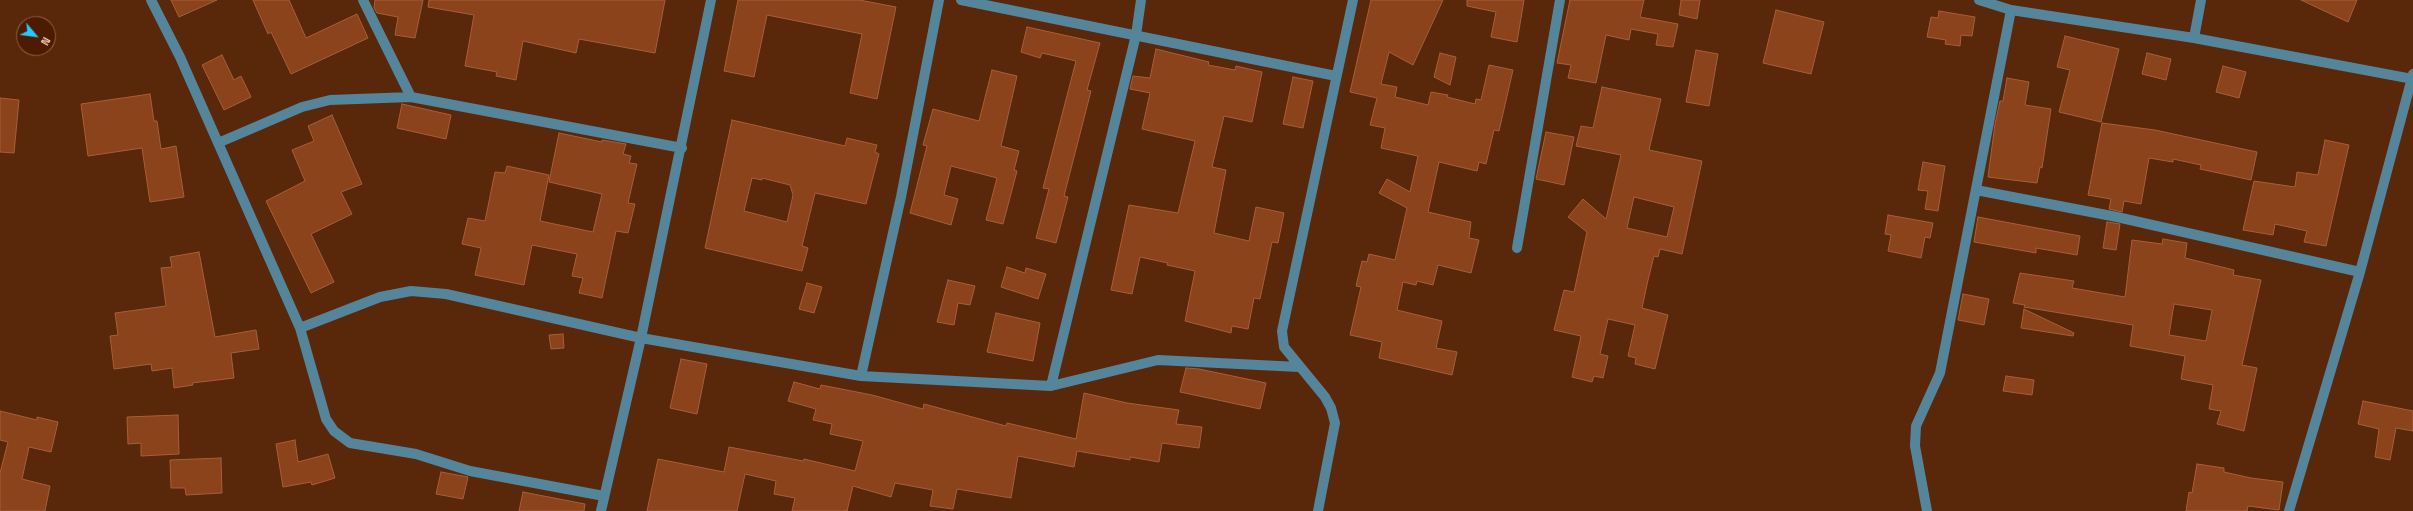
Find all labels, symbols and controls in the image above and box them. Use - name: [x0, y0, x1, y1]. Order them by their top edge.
- north arrow: [16, 16, 56, 56]
- text: N: [38, 35, 54, 48]

